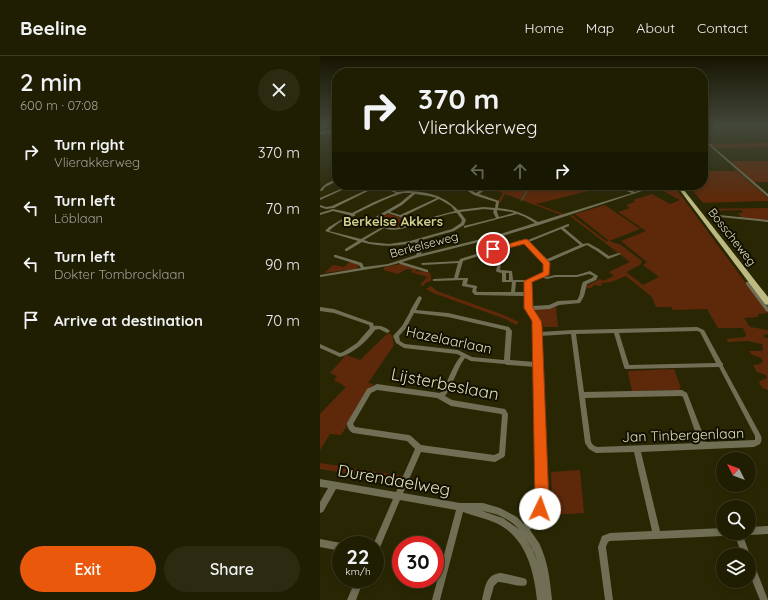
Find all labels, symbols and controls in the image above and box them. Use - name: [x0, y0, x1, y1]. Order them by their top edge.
- text: Beeline: [20, 16, 87, 40]
- text: Home: [525, 19, 564, 37]
- text: Map: [586, 19, 614, 37]
- text: About: [636, 19, 675, 37]
- text: Contact: [697, 19, 748, 37]
- text: 2 min: [20, 67, 82, 97]
- button: close: [258, 69, 300, 111]
- text: 370 m: [418, 81, 499, 116]
- icon: right: [352, 84, 404, 136]
- text: 600 m · 07:08: [20, 97, 98, 113]
- text: Vlierakkerweg: [418, 116, 537, 139]
- text: Turn right: [54, 135, 125, 154]
- icon: right: [20, 141, 42, 163]
- text: 370 m: [258, 143, 300, 162]
- text: Vlierakkerweg: [54, 154, 140, 170]
- icon: left: [467, 160, 489, 182]
- icon: ahead: [509, 160, 531, 182]
- icon: right: [551, 160, 573, 182]
- text: Turn left: [54, 191, 116, 210]
- icon: left: [20, 197, 42, 219]
- text: 70 m: [266, 199, 300, 218]
- street label: Bosscheweg: [705, 205, 760, 269]
- text: Löblaan: [54, 210, 103, 226]
- district label: Berkelse Akkers: [343, 213, 443, 229]
- street label: Berkelseweg: [388, 228, 460, 261]
- pin: [476, 232, 510, 266]
- icon: arrive: [482, 238, 504, 260]
- text: Turn left: [54, 247, 116, 266]
- icon: left: [20, 253, 42, 275]
- text: 90 m: [265, 255, 300, 274]
- text: Dokter Tombrocklaan: [54, 266, 185, 282]
- icon: arrive: [20, 309, 42, 331]
- text: Arrive at destination: [54, 311, 203, 330]
- text: 70 m: [266, 311, 300, 330]
- street label: Hazelaarlaan: [404, 322, 494, 358]
- street label: Lijsterbeslaan: [389, 363, 501, 404]
- street label: Jan Tinbergenlaan: [622, 424, 744, 446]
- north arrow: [716, 452, 756, 492]
- map controls: [716, 452, 756, 588]
- street label: Durendaelweg: [336, 459, 452, 500]
- position arrow: [519, 488, 561, 530]
- button: search: [716, 500, 756, 540]
- speed limit sign: 30: [392, 536, 444, 588]
- text: 22: [347, 544, 369, 569]
- button: Exit: [20, 546, 156, 592]
- button: Share: [164, 546, 300, 592]
- button: layers: [716, 548, 756, 588]
- text: km/h: [345, 565, 371, 578]

